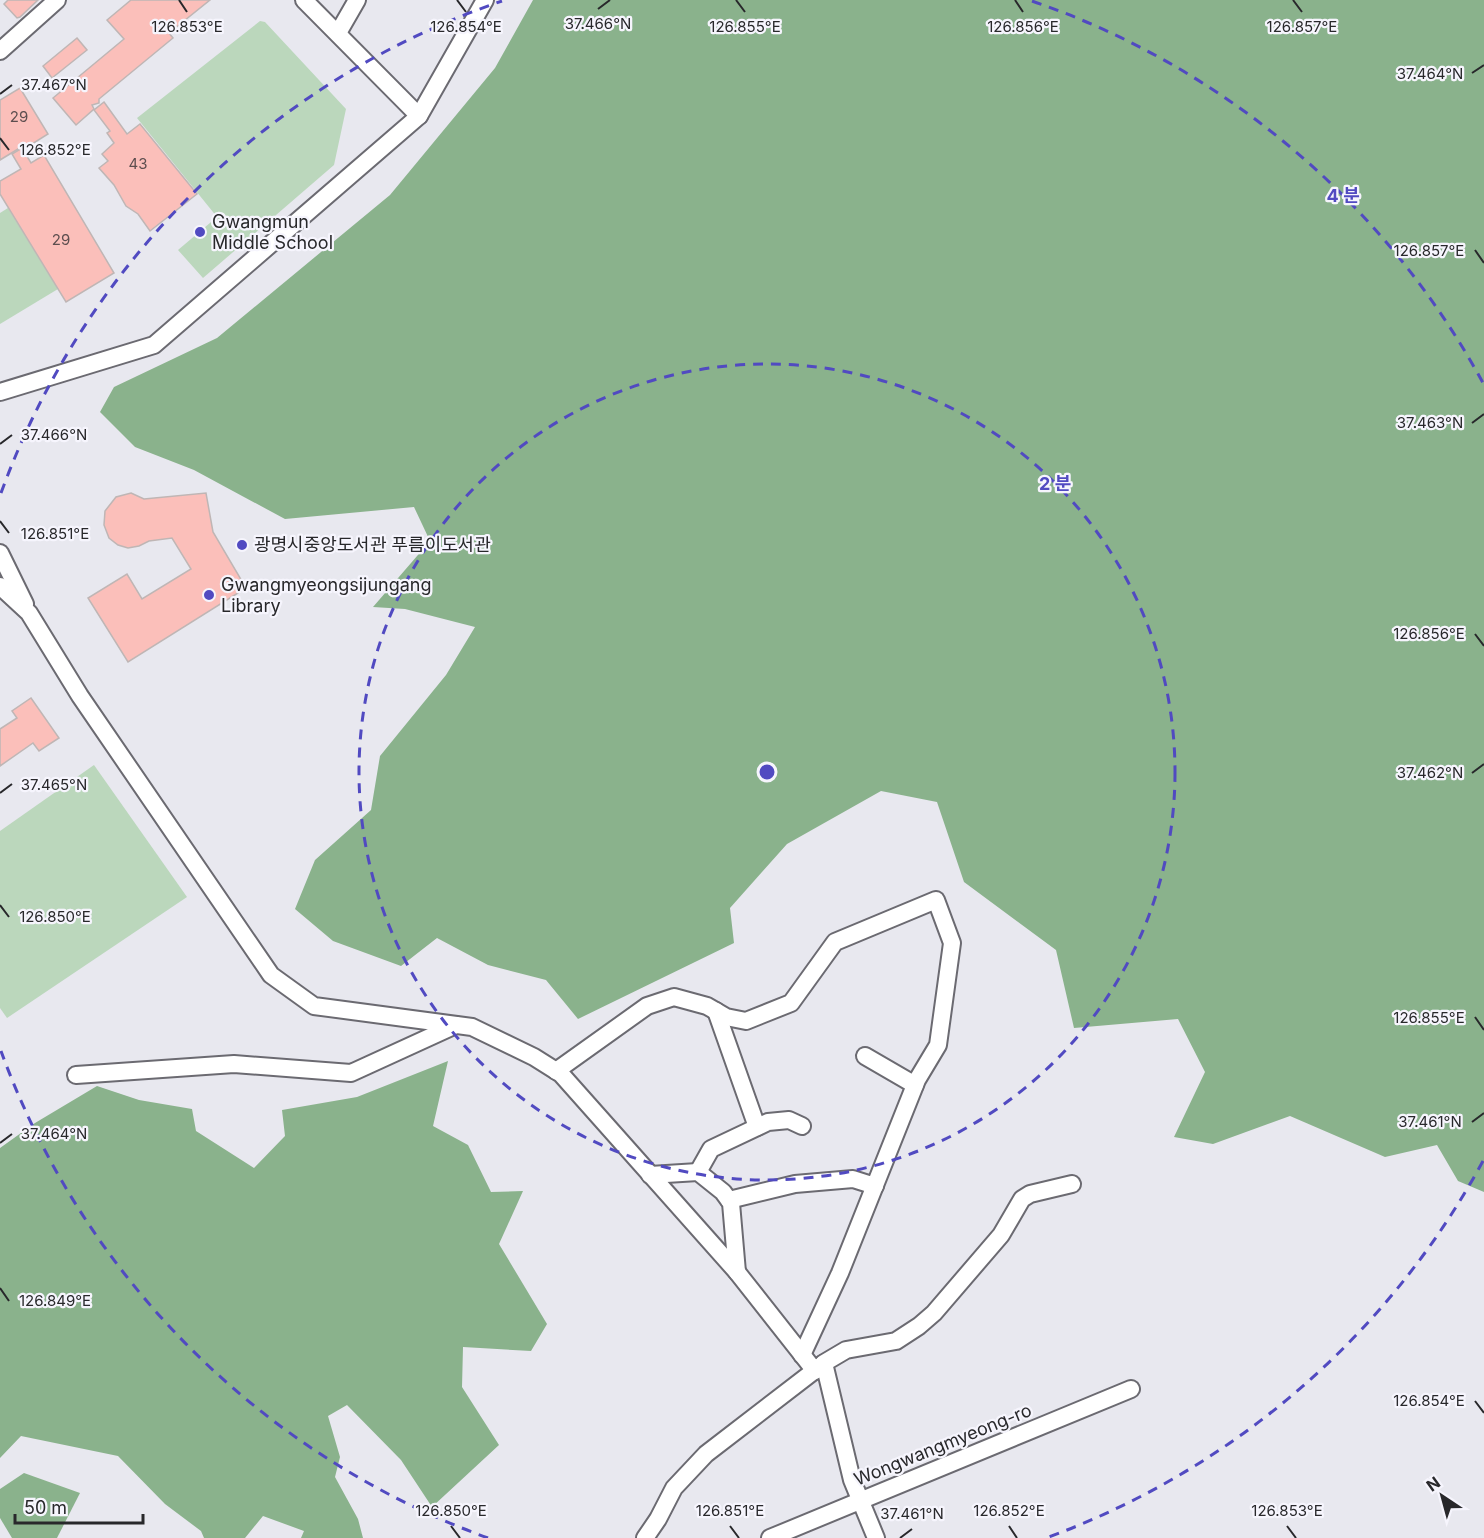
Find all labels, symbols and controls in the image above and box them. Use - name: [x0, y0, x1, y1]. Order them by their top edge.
- text: 37.466°N: [565, 14, 631, 33]
- text: 126.853°E: [151, 17, 223, 36]
- text: 126.854°E: [430, 17, 502, 36]
- text: 126.855°E: [709, 17, 781, 36]
- text: 126.856°E: [987, 17, 1059, 36]
- text: 126.857°E: [1267, 17, 1337, 36]
- text: 37.464°N: [1397, 64, 1463, 83]
- text: 37.467°N: [21, 75, 87, 94]
- house number: 29: [10, 107, 28, 126]
- text: 126.852°E: [19, 140, 91, 159]
- house number: 43: [129, 154, 147, 173]
- text: 4 분: [1327, 185, 1360, 206]
- place label: Gwangmun Middle School: [212, 211, 333, 253]
- marker: Gwangmun Middle School: [193, 225, 207, 239]
- house number: 29: [52, 230, 70, 249]
- text: 126.857°E: [1394, 241, 1464, 260]
- text: 37.463°N: [1397, 413, 1463, 432]
- text: 37.466°N: [21, 425, 87, 444]
- text: 2 분: [1039, 473, 1072, 494]
- text: 126.851°E: [21, 524, 89, 543]
- place label: 광명시중앙도서관 푸름이도서관: [254, 534, 491, 555]
- marker: 광명시중앙도서관 푸름이도서관: [235, 538, 249, 552]
- place label: Gwangmyeongsijungang Library: [221, 574, 432, 616]
- marker: Gwangmyeongsijungang Library: [202, 588, 216, 602]
- text: 126.856°E: [1393, 624, 1465, 643]
- centre of rings: [757, 762, 777, 782]
- text: 37.462°N: [1397, 763, 1463, 782]
- text: 37.465°N: [21, 775, 87, 794]
- text: 126.850°E: [19, 907, 91, 926]
- text: 126.855°E: [1393, 1008, 1465, 1027]
- text: 37.461°N: [1398, 1112, 1462, 1131]
- text: 37.464°N: [21, 1124, 87, 1143]
- text: 126.849°E: [19, 1291, 91, 1310]
- text: 126.854°E: [1393, 1391, 1465, 1410]
- street label: Wongwangmyeong-ro: [851, 1399, 1035, 1490]
- north arrow: [1412, 1466, 1472, 1526]
- text: N: [1422, 1472, 1444, 1496]
- scale bar: [15, 1487, 142, 1525]
- text: 50 m: [24, 1497, 67, 1518]
- text: 126.850°E: [415, 1501, 487, 1520]
- text: 126.851°E: [696, 1501, 764, 1520]
- text: 126.852°E: [973, 1501, 1045, 1520]
- text: 126.853°E: [1251, 1501, 1323, 1520]
- text: 37.461°N: [880, 1504, 944, 1523]

